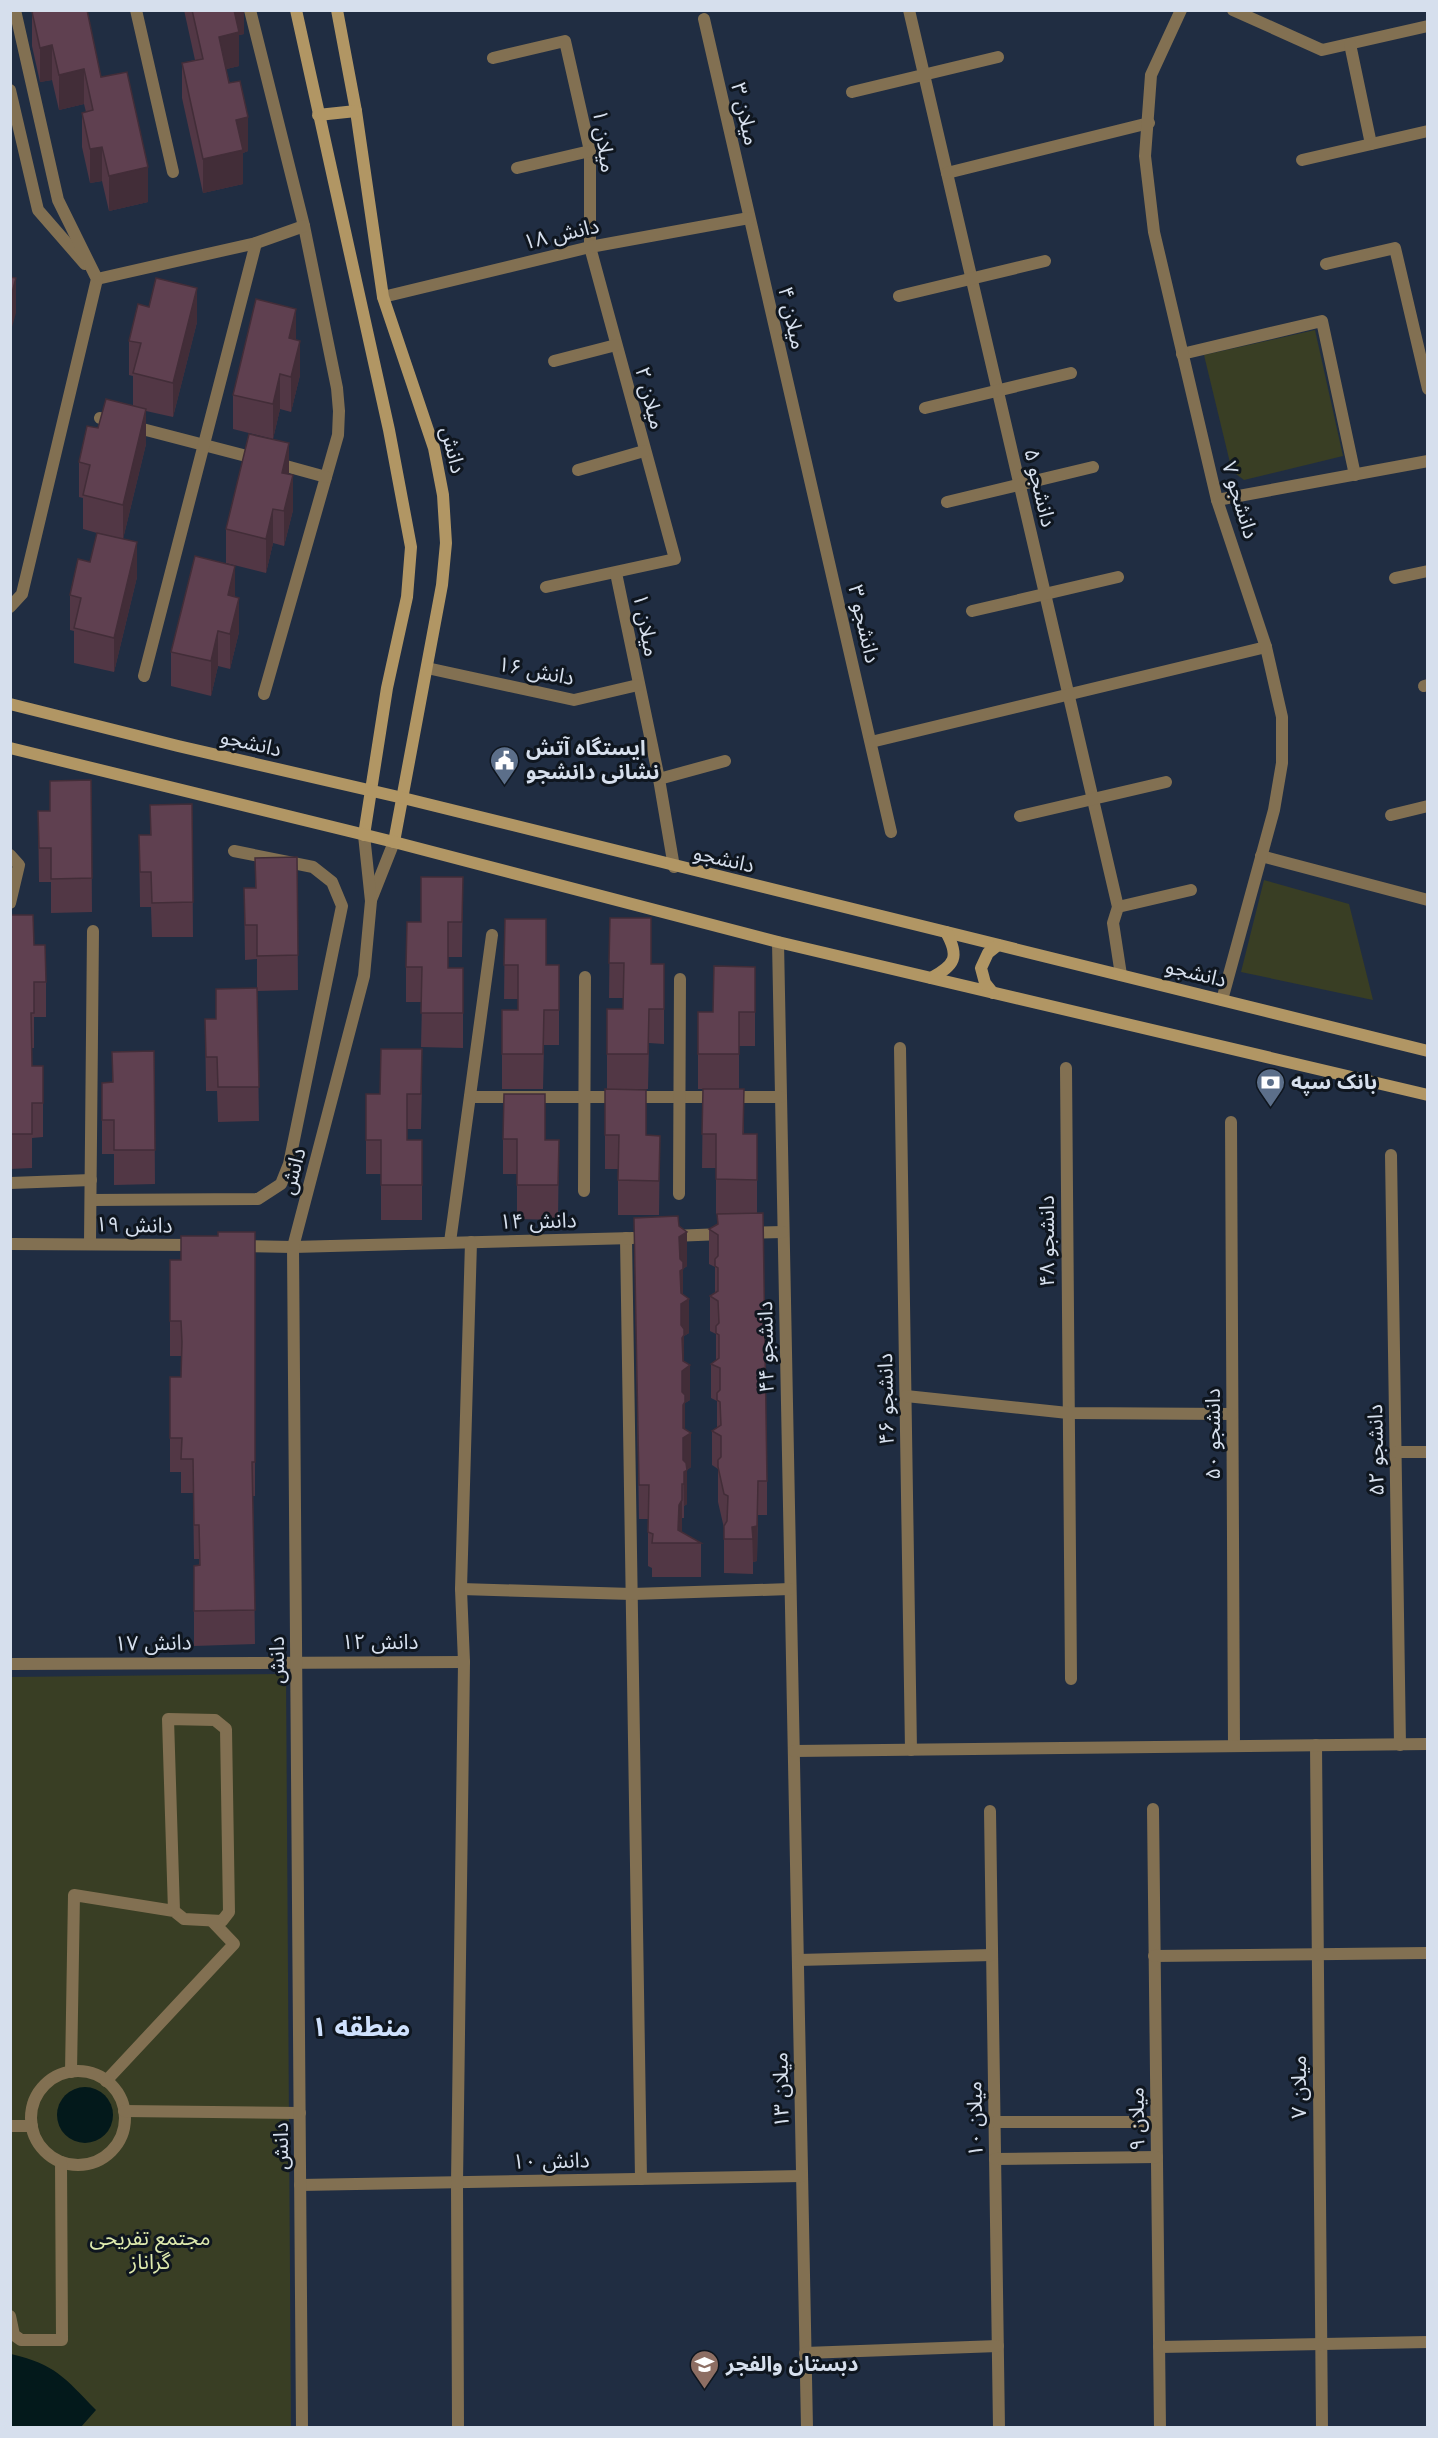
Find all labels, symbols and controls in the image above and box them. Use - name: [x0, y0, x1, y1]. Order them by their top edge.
- street label: میلان ۳: [726, 80, 764, 148]
- street label: میلان ۱: [588, 108, 620, 174]
- street label: دانش ۱۸: [521, 214, 601, 254]
- street label: میلان ۴: [773, 284, 811, 352]
- street label: میلان ۲: [630, 364, 670, 432]
- street label: دانش: [436, 424, 470, 476]
- street label: دانشجو ۵: [1019, 446, 1061, 530]
- street label: دانشجو ۷: [1217, 458, 1263, 542]
- street label: دانشجو ۳: [843, 582, 885, 666]
- street label: میلان ۱: [628, 591, 664, 659]
- street label: دانش ۱۶: [496, 652, 576, 690]
- street label: دانشجو: [218, 724, 284, 762]
- place label: ایستگاه آتش نشانی دانشجو: [526, 736, 659, 784]
- public building icon: ایستگاه آتش نشانی دانشجو: [489, 744, 521, 786]
- street label: دانشجو: [691, 840, 757, 878]
- street label: دانشجو: [1163, 954, 1229, 992]
- bank icon: بانک سپه: [1254, 1066, 1286, 1108]
- place label: بانک سپه: [1291, 1070, 1377, 1096]
- street label: دانش: [275, 1145, 311, 1197]
- street label: دانشجو ۴۸: [1035, 1195, 1059, 1287]
- street label: دانش ۱۴: [499, 1208, 577, 1234]
- street label: دانش ۱۹: [95, 1212, 173, 1238]
- street label: دانشجو ۴۴: [753, 1301, 779, 1393]
- street label: دانشجو ۴۶: [873, 1353, 899, 1445]
- street label: دانشجو ۵۰: [1201, 1388, 1225, 1480]
- street label: دانشجو ۵۲: [1363, 1404, 1389, 1496]
- street label: دانش ۱۷: [114, 1630, 192, 1656]
- street label: دانش ۱۲: [341, 1630, 419, 1654]
- street label: دانش: [265, 1636, 289, 1684]
- district label: منطقه ۱: [312, 2012, 410, 2042]
- street label: میلان ۱۳: [768, 2052, 794, 2128]
- street label: میلان ۷: [1287, 2055, 1311, 2119]
- street label: میلان ۱۰: [962, 2081, 988, 2157]
- street label: میلان ۹: [1124, 2087, 1150, 2151]
- street label: دانش: [269, 2122, 293, 2170]
- street label: دانش ۱۰: [512, 2148, 590, 2174]
- park label: مجتمع تفریحی گراناز: [90, 2226, 210, 2274]
- school or university icon: دبستان والفجر: [689, 2348, 721, 2390]
- place label: دبستان والفجر: [725, 2352, 858, 2376]

